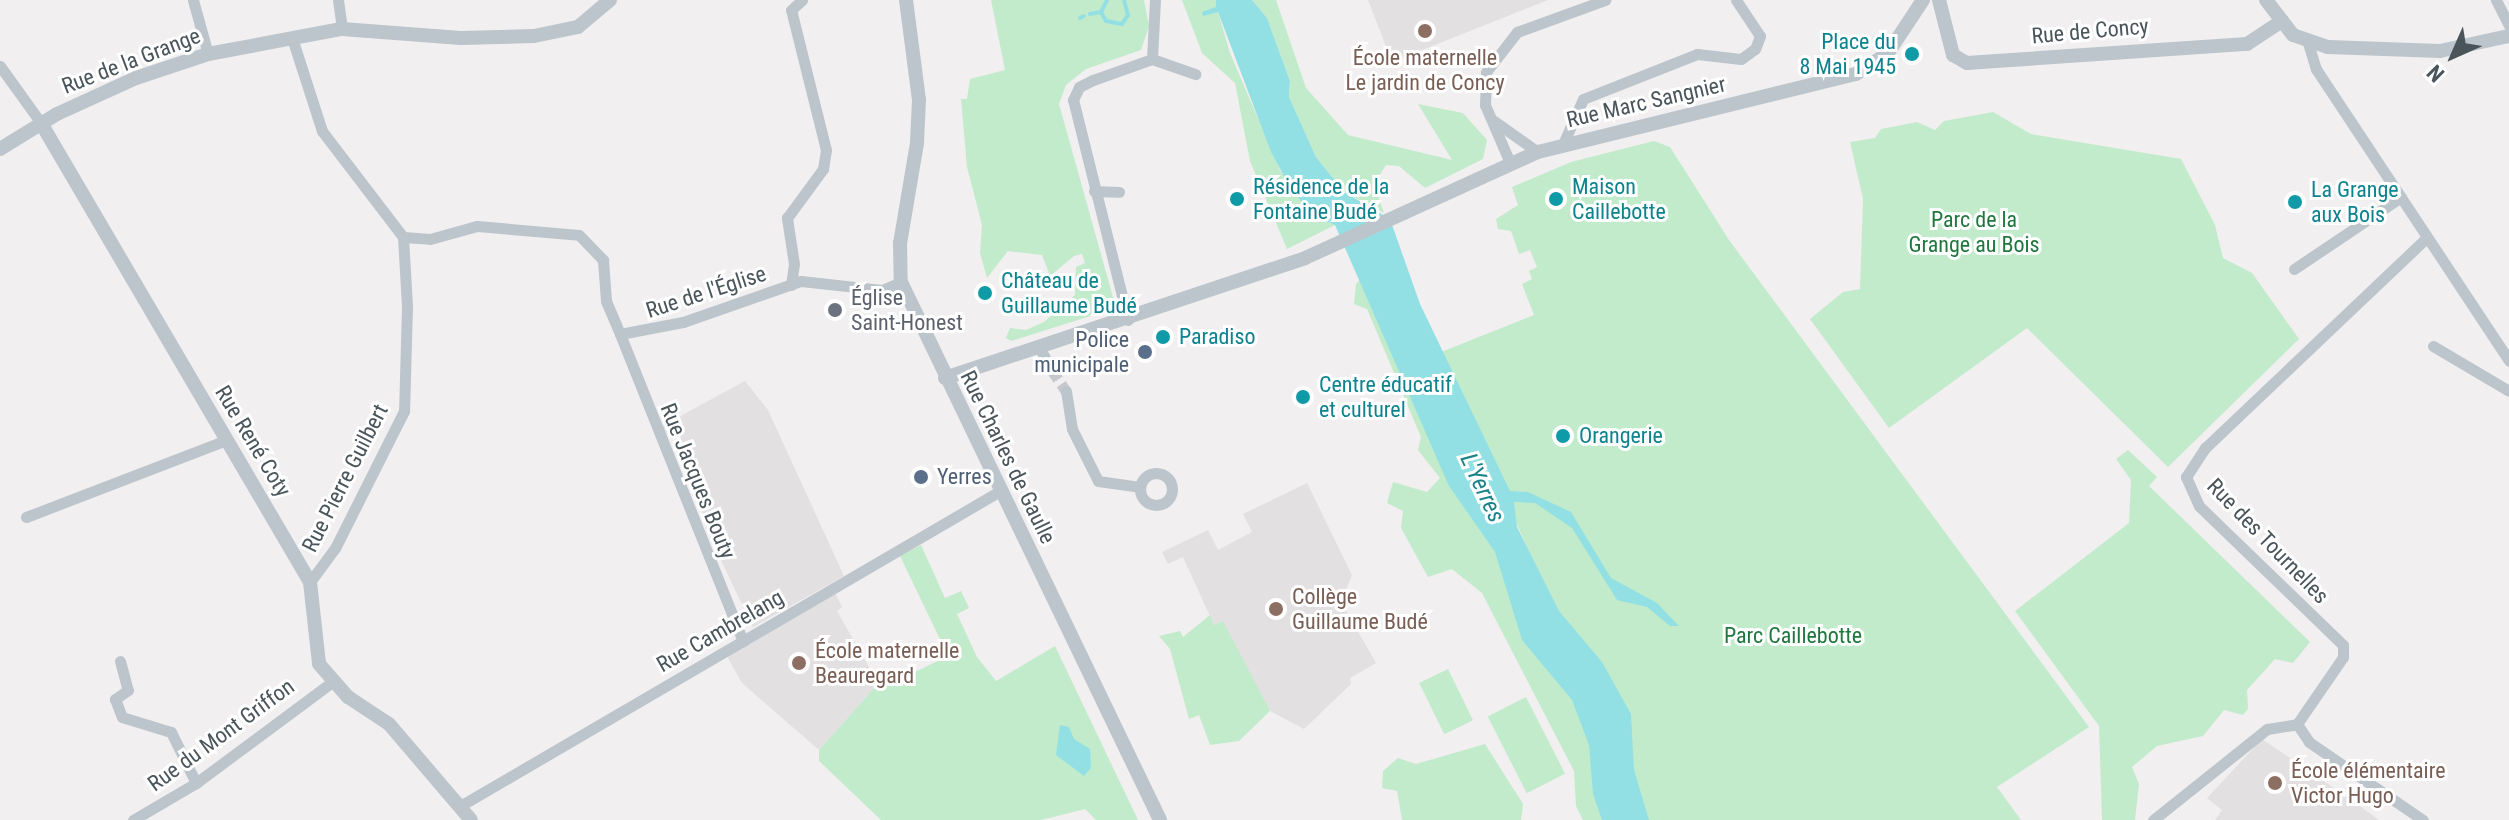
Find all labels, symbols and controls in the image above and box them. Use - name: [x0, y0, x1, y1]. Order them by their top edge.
- street label: Rue de Concy: [2030, 13, 2150, 49]
- north arrow: [2413, 16, 2493, 96]
- street label: Rue de la Grange: [58, 22, 204, 100]
- marker: École maternelle Le jardin de Concy: [1416, 22, 1434, 40]
- place label: Place du 8 Mai 1945: [1799, 28, 1896, 80]
- place label: École maternelle Le jardin de Concy: [1345, 44, 1505, 96]
- marker: Place du 8 Mai 1945: [1903, 45, 1921, 63]
- text: N: [2422, 60, 2449, 87]
- street label: Rue Marc Sangnier: [1564, 71, 1728, 133]
- place label: Résidence de la Fontaine Budé: [1253, 173, 1389, 224]
- place label: Maison Caillebotte: [1572, 173, 1666, 224]
- place label: La Grange aux Bois: [2311, 176, 2399, 228]
- marker: Résidence de la Fontaine Budé: [1228, 190, 1246, 208]
- marker: Maison Caillebotte: [1547, 190, 1565, 208]
- marker: La Grange aux Bois: [2286, 193, 2304, 211]
- park label: Parc de la Grange au Bois: [1908, 206, 2040, 258]
- street label: Rue de l'Église: [643, 260, 769, 324]
- place label: Château de Guillaume Budé: [1001, 267, 1137, 318]
- place label: Église Saint-Honest: [851, 284, 963, 336]
- marker: Château de Guillaume Budé: [976, 284, 994, 302]
- marker: Église Saint-Honest: [826, 301, 844, 319]
- place label: Paradiso: [1179, 324, 1255, 350]
- place label: Police municipale: [1034, 326, 1129, 378]
- marker: Paradiso: [1154, 328, 1172, 346]
- marker: Police municipale: [1136, 343, 1154, 361]
- street label: Rue Charles de Gaulle: [955, 366, 1061, 548]
- place label: Centre éducatif et culturel: [1319, 371, 1452, 422]
- street label: Rue René Coty: [210, 381, 296, 501]
- marker: Centre éducatif et culturel: [1294, 388, 1312, 406]
- street label: Rue Jacques Bouty: [655, 399, 741, 563]
- street label: Rue Pierre Guilbert: [296, 400, 394, 556]
- place label: Orangerie: [1579, 423, 1663, 449]
- marker: Orangerie: [1554, 427, 1572, 445]
- water label: L'Yerres: [1454, 449, 1510, 527]
- place label: Yerres: [937, 464, 992, 490]
- marker: Yerres: [912, 468, 930, 486]
- street label: Rue des Tournelles: [2201, 473, 2335, 609]
- place label: Collège Guillaume Budé: [1292, 583, 1428, 634]
- street label: Rue Cambrelang: [652, 584, 788, 678]
- marker: Collège Guillaume Budé: [1267, 600, 1285, 618]
- park label: Parc Caillebotte: [1724, 623, 1862, 649]
- place label: École maternelle Beauregard: [815, 637, 959, 688]
- marker: École maternelle Beauregard: [790, 654, 808, 672]
- street label: Rue du Mont Griffon: [143, 673, 299, 797]
- place label: École élémentaire Victor Hugo: [2291, 757, 2445, 808]
- marker: École élémentaire Victor Hugo: [2266, 774, 2284, 792]

